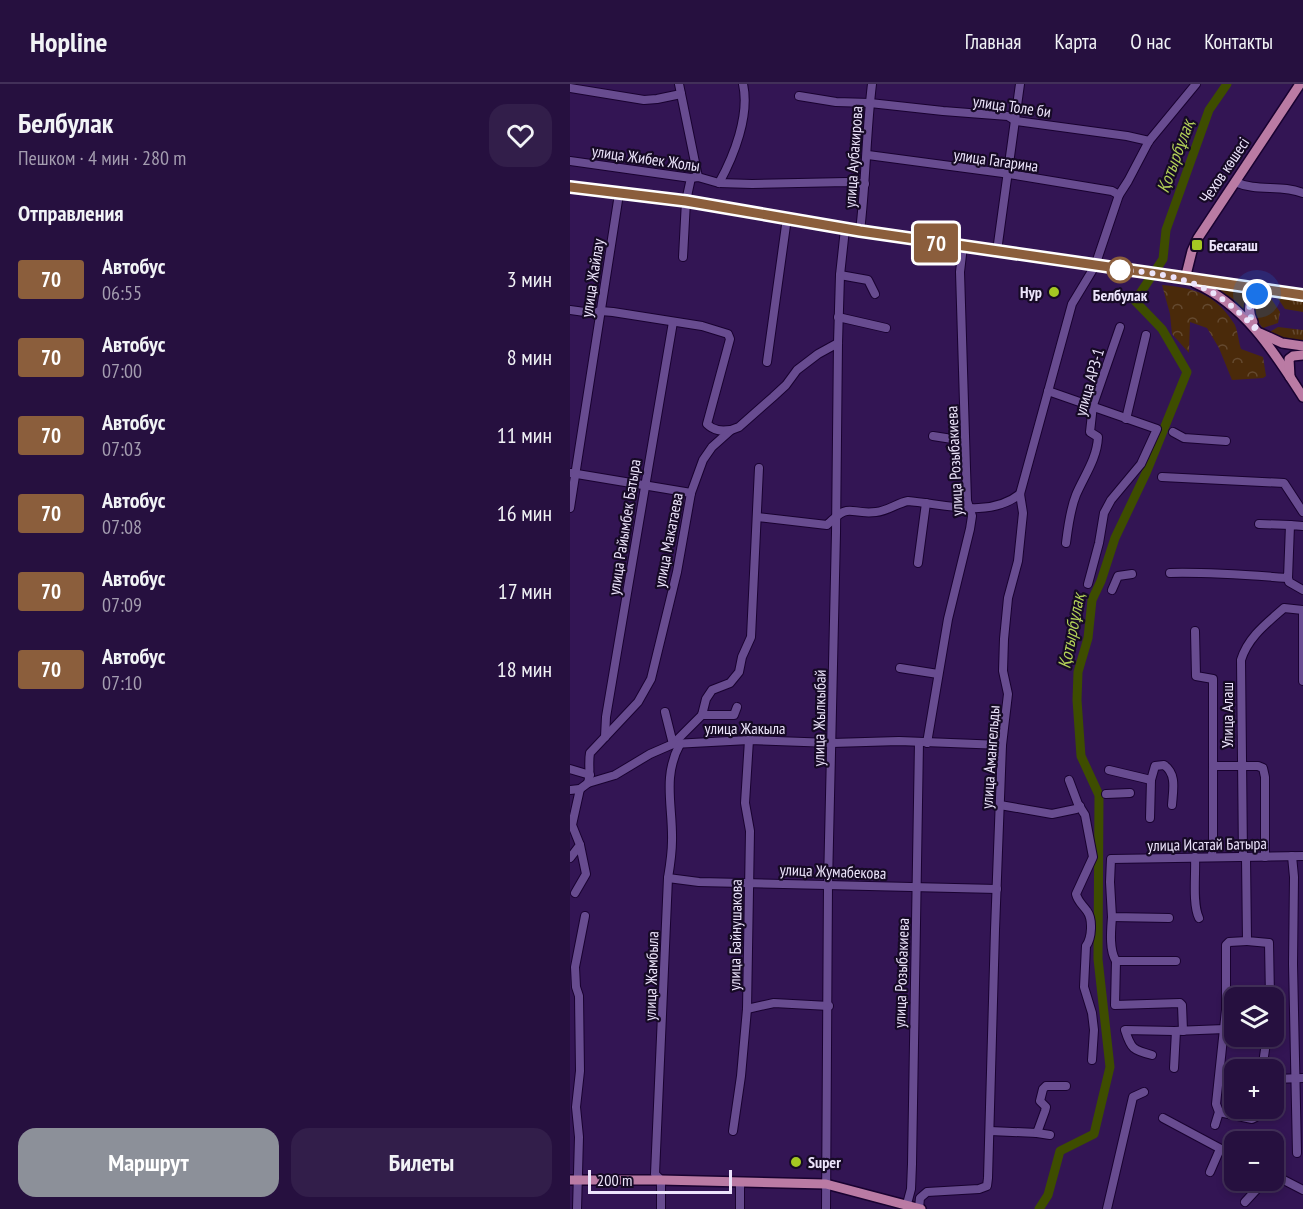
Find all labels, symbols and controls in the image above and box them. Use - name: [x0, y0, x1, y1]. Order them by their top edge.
- text: Hopline: [30, 23, 108, 60]
- text: Главная: [965, 28, 1021, 55]
- text: Карта: [1054, 28, 1097, 55]
- text: О нас: [1130, 28, 1171, 55]
- text: Контакты: [1204, 28, 1273, 55]
- street label: улица Толе би: [972, 91, 1052, 121]
- text: Белбулак: [18, 104, 113, 141]
- button: heart: [489, 104, 552, 167]
- street label: улица Аубакирова: [839, 105, 867, 209]
- water label: Қотырбұлақ: [1151, 115, 1199, 196]
- street label: Чехов көшесі: [1195, 133, 1253, 207]
- street label: улица Жибек Жолы: [591, 141, 701, 175]
- street label: улица Гагарина: [952, 144, 1040, 176]
- text: Пешком · 4 мин · 280 m: [18, 145, 186, 171]
- text: Отправления: [18, 199, 124, 227]
- line badge: 70: [909, 224, 963, 262]
- text: 70: [926, 230, 946, 257]
- place label: Бесағаш: [1209, 235, 1258, 255]
- street label: улица Жайлау: [576, 237, 608, 319]
- marker: Бесағаш: [1190, 238, 1204, 252]
- text: Автобус: [102, 252, 165, 280]
- marker: Белбулак: [1107, 257, 1133, 283]
- text: 3 мин: [507, 265, 552, 293]
- text: 70: [41, 266, 61, 293]
- your location: [1242, 279, 1272, 309]
- text: 06:55: [102, 280, 142, 306]
- place label: Нур: [1020, 282, 1042, 302]
- marker: Нур: [1047, 285, 1061, 299]
- place label: Белбулак: [1093, 285, 1148, 305]
- text: Автобус: [102, 330, 165, 358]
- text: 8 мин: [507, 343, 552, 371]
- text: 70: [41, 344, 61, 371]
- street label: улица АРЗ-1: [1070, 346, 1108, 418]
- text: 07:00: [102, 358, 142, 384]
- street label: улица Розыбакиева: [941, 406, 967, 516]
- text: Автобус: [102, 408, 165, 436]
- text: 11 мин: [497, 421, 552, 449]
- text: 70: [41, 422, 61, 449]
- text: 07:03: [102, 436, 142, 462]
- street label: улица Райымбек Батыра: [603, 458, 645, 596]
- text: Автобус: [102, 486, 165, 514]
- street label: улица Макатаева: [649, 491, 687, 589]
- text: 16 мин: [497, 499, 552, 527]
- text: 70: [41, 500, 61, 527]
- text: 07:08: [102, 514, 142, 540]
- text: Автобус: [102, 564, 165, 592]
- text: 17 мин: [498, 577, 552, 605]
- text: 70: [41, 578, 61, 605]
- water label: Қотырбұлақ: [1052, 590, 1090, 671]
- text: 07:09: [102, 592, 142, 618]
- text: Автобус: [102, 642, 165, 670]
- text: 18 мин: [497, 655, 552, 683]
- text: 70: [41, 656, 61, 683]
- street label: улица Жылкыбай: [808, 669, 830, 767]
- text: 07:10: [102, 670, 142, 696]
- street label: Улица Алаш: [1217, 682, 1237, 748]
- street label: улица Амангельды: [976, 704, 1004, 810]
- street label: улица Жакыла: [705, 718, 785, 738]
- street label: улица Исатай Батыра: [1147, 833, 1267, 855]
- street label: улица Жумабекова: [779, 859, 887, 883]
- street label: улица Байнушакова: [724, 879, 746, 991]
- street label: улица Розыбакиева: [889, 918, 913, 1028]
- street label: улица Жамбыла: [639, 931, 663, 1021]
- map controls: [1224, 987, 1284, 1191]
- button: layers: [1224, 987, 1284, 1047]
- button: +: [1224, 1059, 1284, 1119]
- button: Маршрут: [18, 1128, 279, 1197]
- button: Билеты: [291, 1128, 552, 1197]
- button: −: [1224, 1131, 1284, 1191]
- place label: Super: [808, 1152, 841, 1172]
- marker: Super: [789, 1155, 803, 1169]
- scale bar: [588, 1167, 732, 1194]
- text: 200 m: [597, 1170, 632, 1190]

